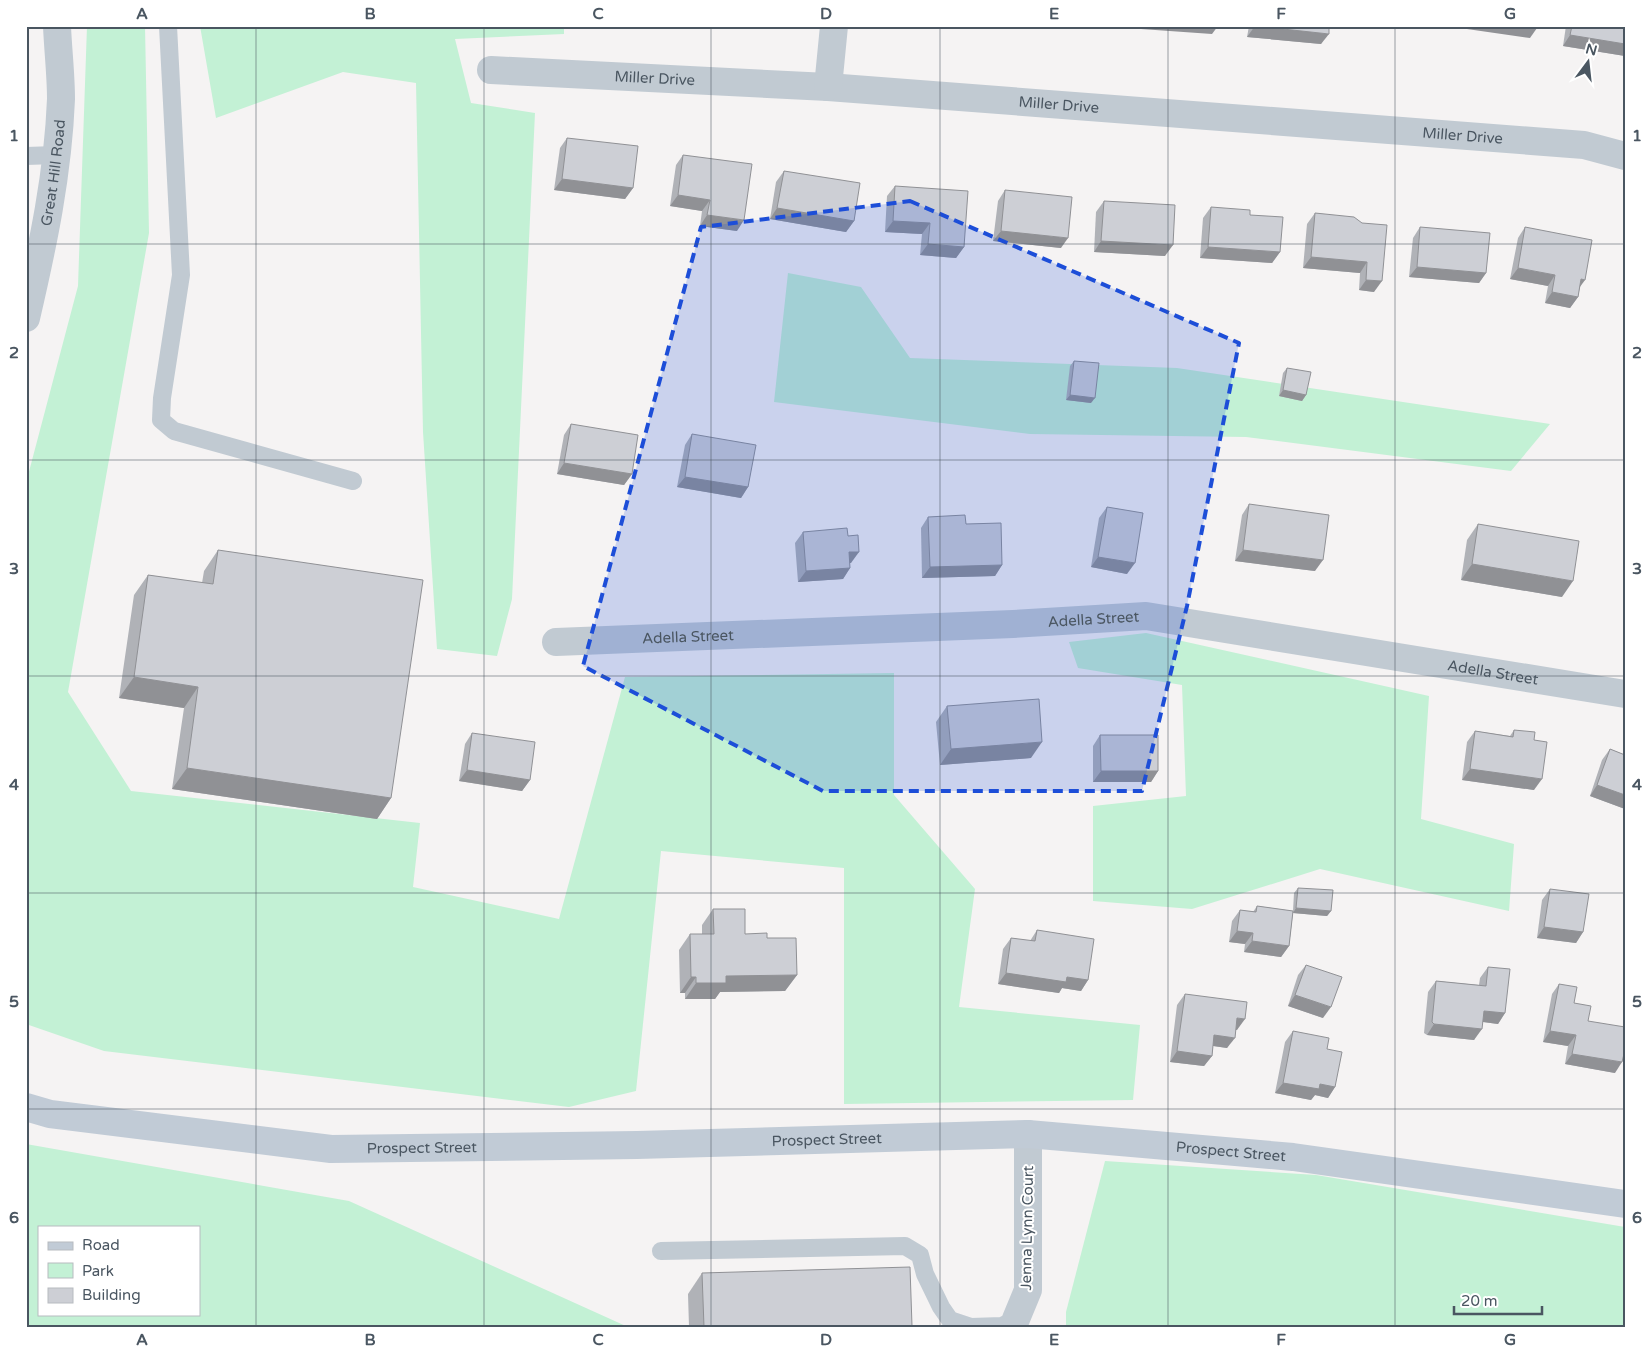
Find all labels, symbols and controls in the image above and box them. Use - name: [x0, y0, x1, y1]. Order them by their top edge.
- text: A: [136, 4, 148, 24]
- text: B: [364, 4, 376, 24]
- text: C: [592, 4, 604, 24]
- text: D: [820, 4, 832, 24]
- text: E: [1049, 4, 1059, 24]
- text: F: [1276, 4, 1286, 24]
- text: G: [1504, 4, 1516, 24]
- north arrow: [1564, 38, 1614, 88]
- text: N: [1584, 40, 1599, 60]
- street label: Miller Drive: [614, 67, 696, 89]
- street label: Miller Drive: [1018, 93, 1100, 117]
- street label: Great Hill Road: [37, 119, 69, 227]
- street label: Miller Drive: [1422, 124, 1504, 148]
- text: 1: [9, 126, 19, 146]
- text: 1: [1632, 126, 1642, 146]
- text: 2: [9, 343, 19, 363]
- text: 2: [1632, 343, 1642, 363]
- text: 3: [9, 559, 19, 579]
- text: 3: [1632, 559, 1642, 579]
- street label: Adella Street: [1047, 607, 1140, 631]
- street label: Adella Street: [642, 626, 734, 648]
- street label: Adella Street: [1446, 656, 1540, 689]
- text: 4: [9, 775, 19, 795]
- text: 4: [1632, 775, 1642, 795]
- text: 5: [9, 992, 19, 1012]
- text: 5: [1632, 992, 1642, 1012]
- street label: Prospect Street: [771, 1129, 882, 1150]
- street label: Prospect Street: [367, 1138, 477, 1158]
- street label: Prospect Street: [1175, 1138, 1287, 1165]
- street label: Jenna Lynn Court: [1017, 1165, 1037, 1291]
- text: 6: [9, 1208, 19, 1228]
- text: 6: [1632, 1208, 1642, 1228]
- legend: [38, 1226, 200, 1316]
- text: Road: [82, 1236, 120, 1254]
- text: Park: [82, 1262, 114, 1280]
- scale bar: [1454, 1283, 1541, 1315]
- text: Building: [82, 1286, 141, 1304]
- text: 20 m: [1461, 1292, 1498, 1310]
- text: A: [136, 1330, 148, 1350]
- text: B: [364, 1330, 376, 1350]
- text: C: [592, 1330, 604, 1350]
- text: D: [820, 1330, 832, 1350]
- text: E: [1049, 1330, 1059, 1350]
- text: F: [1276, 1330, 1286, 1350]
- text: G: [1504, 1330, 1516, 1350]

